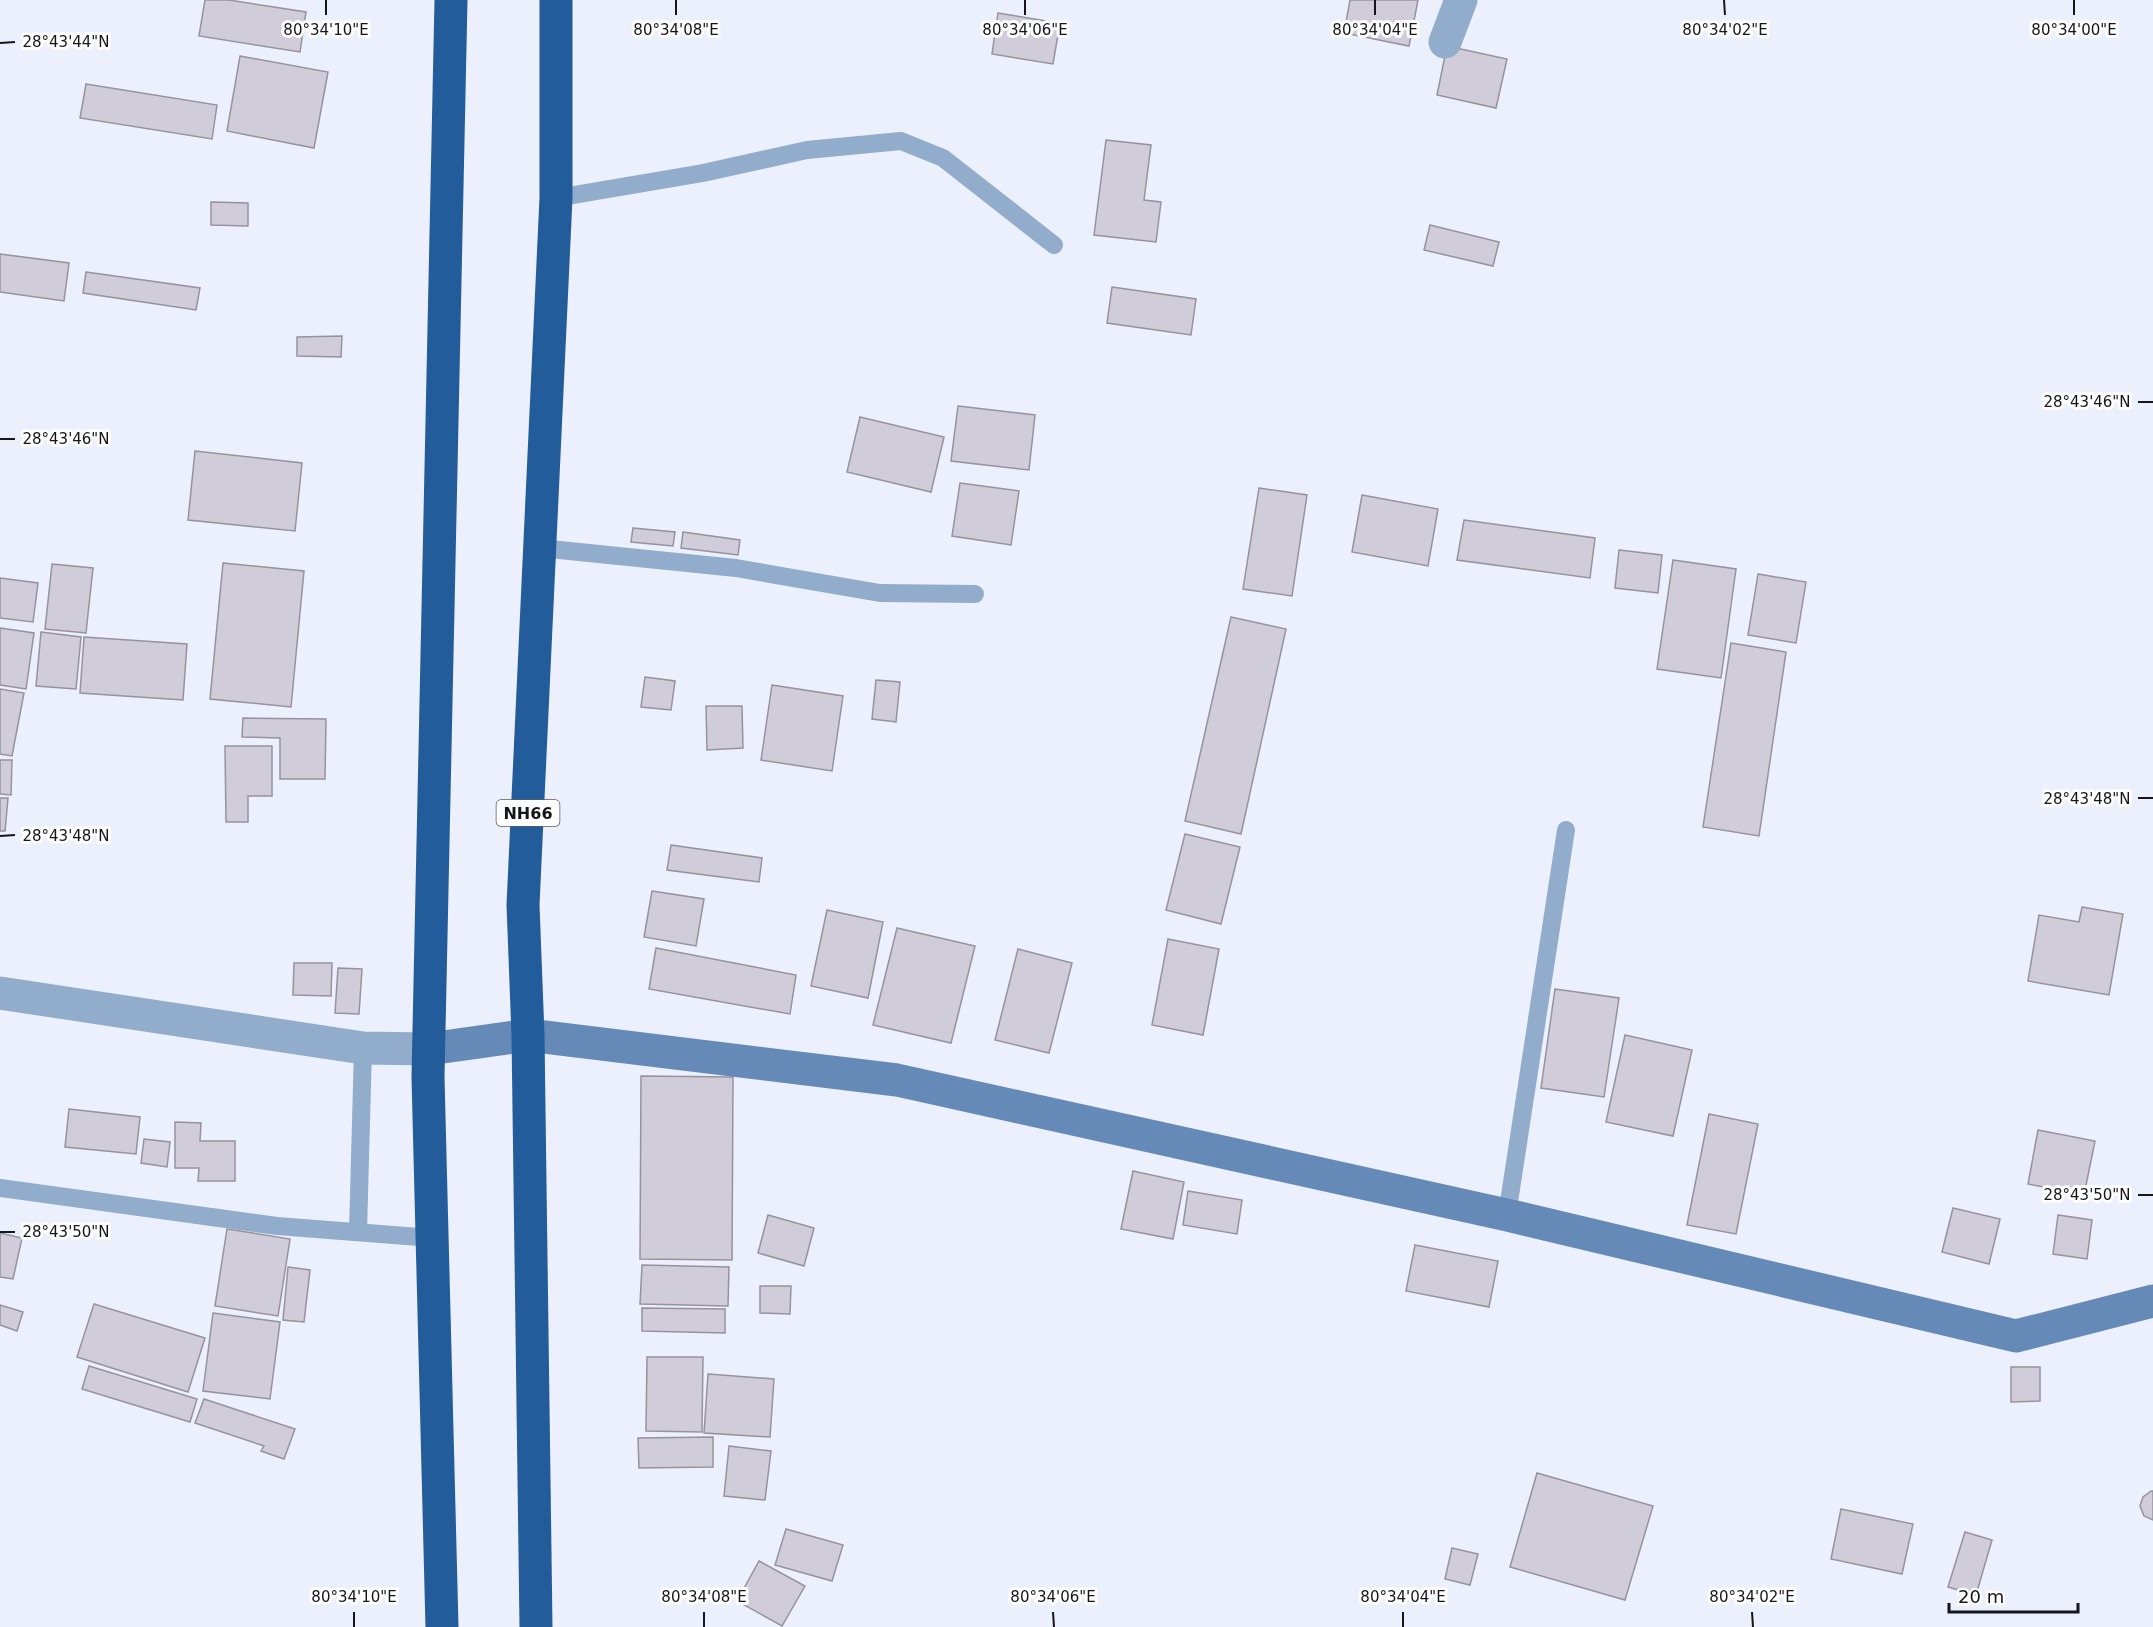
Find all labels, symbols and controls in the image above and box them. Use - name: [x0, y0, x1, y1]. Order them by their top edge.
- text: 80°34'10"E: [283, 21, 369, 39]
- text: 80°34'08"E: [633, 21, 719, 39]
- text: 80°34'06"E: [982, 21, 1068, 39]
- text: 80°34'04"E: [1332, 21, 1418, 39]
- text: 80°34'02"E: [1682, 21, 1768, 39]
- text: 80°34'00"E: [2031, 21, 2117, 39]
- text: 28°43'44"N: [22, 33, 110, 51]
- text: 28°43'46"N: [2043, 393, 2131, 411]
- text: 28°43'46"N: [22, 430, 110, 448]
- text: 28°43'48"N: [2043, 790, 2131, 808]
- road number: NH66: [496, 800, 560, 826]
- text: 28°43'48"N: [22, 827, 110, 845]
- text: 28°43'50"N: [2043, 1186, 2131, 1204]
- text: 28°43'50"N: [22, 1223, 110, 1241]
- scale bar: [1949, 1576, 2078, 1614]
- text: 20 m: [1958, 1586, 2004, 1607]
- text: 80°34'10"E: [311, 1588, 397, 1606]
- text: 80°34'08"E: [661, 1588, 747, 1606]
- text: 80°34'06"E: [1010, 1588, 1096, 1606]
- text: 80°34'04"E: [1360, 1588, 1446, 1606]
- text: 80°34'02"E: [1709, 1588, 1795, 1606]

